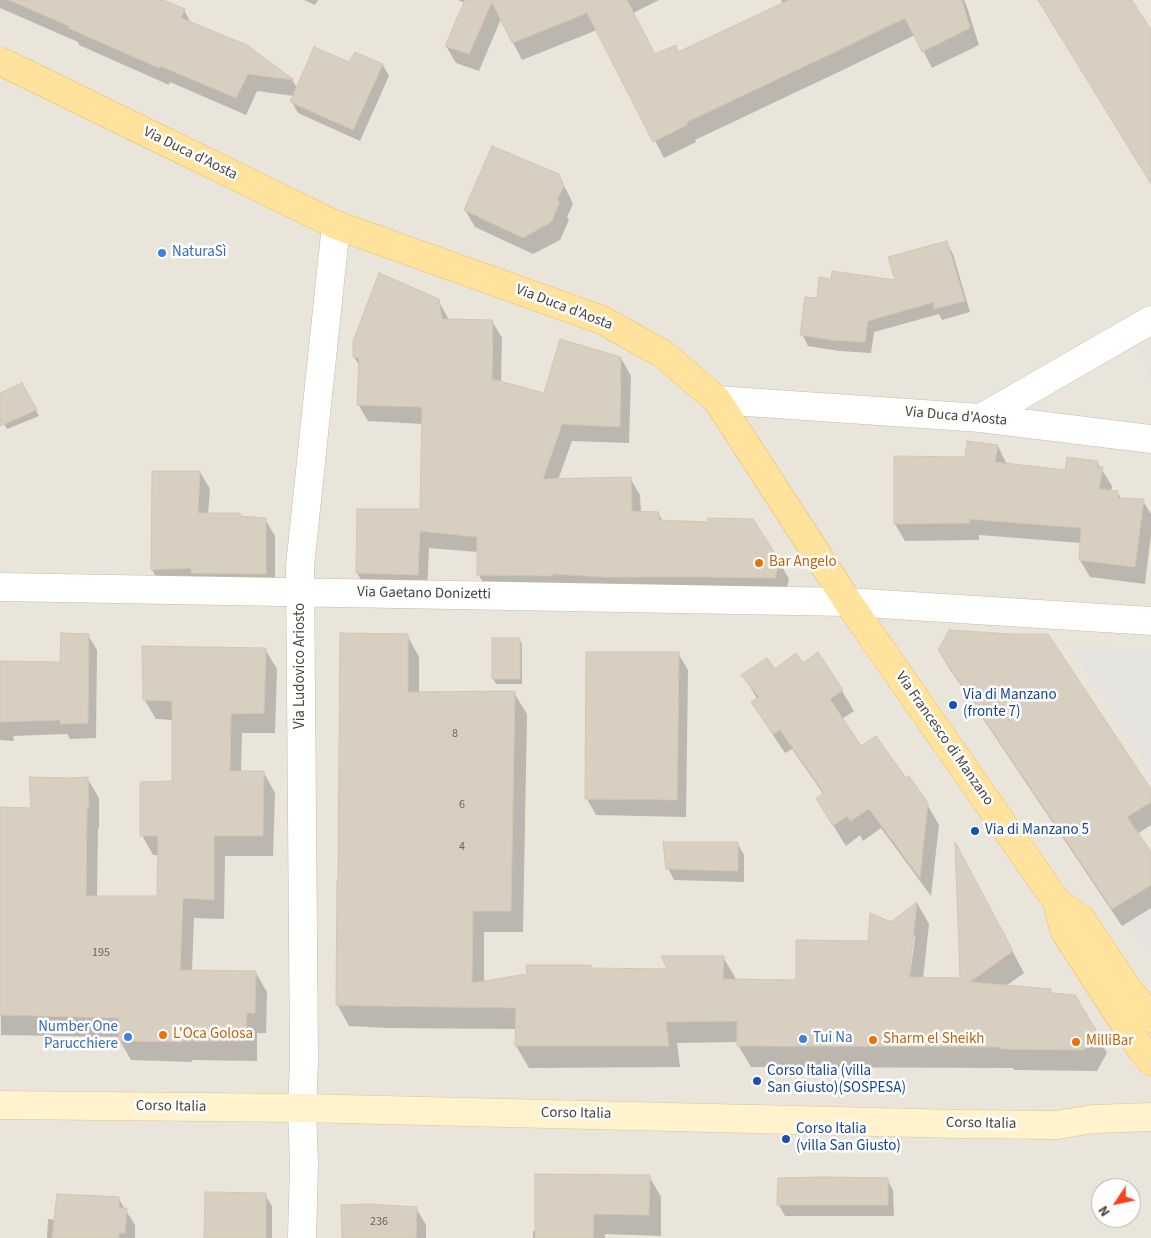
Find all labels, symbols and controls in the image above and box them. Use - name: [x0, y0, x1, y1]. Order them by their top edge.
- street label: Via Duca d'Aosta: [140, 123, 240, 185]
- place label: NaturaSì: [172, 244, 226, 262]
- marker: NaturaSì: [156, 247, 168, 259]
- street label: Via Duca d'Aosta: [513, 281, 615, 335]
- street label: Via Duca d'Aosta: [904, 404, 1008, 430]
- place label: Bar Angelo: [769, 554, 837, 572]
- marker: Bar Angelo: [753, 557, 765, 569]
- street label: Via Gaetano Donizetti: [357, 584, 491, 604]
- street label: Via Ludovico Ariosto: [292, 603, 310, 729]
- street label: Via Francesco di Manzano: [891, 669, 997, 809]
- place label: Via di Manzano (fronte 7): [963, 687, 1057, 722]
- marker: Via di Manzano (fronte 7): [947, 699, 959, 711]
- house number: 8: [452, 727, 458, 741]
- house number: 6: [459, 798, 465, 812]
- place label: Via di Manzano 5: [985, 822, 1089, 840]
- marker: Via di Manzano 5: [969, 825, 981, 837]
- house number: 4: [459, 840, 465, 854]
- house number: 195: [92, 946, 110, 960]
- place label: Number One Parucchiere: [38, 1019, 118, 1054]
- place label: L'Oca Golosa: [173, 1026, 253, 1044]
- marker: L'Oca Golosa: [157, 1029, 169, 1041]
- place label: Tui Na: [813, 1030, 852, 1048]
- marker: Number One Parucchiere: [122, 1031, 134, 1043]
- place label: Sharm el Sheikh: [883, 1031, 985, 1049]
- marker: Tui Na: [797, 1033, 809, 1045]
- place label: MilliBar: [1086, 1033, 1134, 1051]
- marker: Sharm el Sheikh: [867, 1034, 879, 1046]
- marker: MilliBar: [1070, 1036, 1082, 1048]
- place label: Corso Italia (villa San Giusto)(SOSPESA): [767, 1063, 906, 1098]
- marker: Corso Italia (villa San Giusto)(SOSPESA): [751, 1075, 763, 1087]
- street label: Corso Italia: [136, 1097, 206, 1117]
- street label: Corso Italia: [541, 1104, 611, 1124]
- street label: Corso Italia: [946, 1114, 1016, 1134]
- place label: Corso Italia (villa San Giusto): [796, 1121, 901, 1156]
- marker: Corso Italia (villa San Giusto): [780, 1133, 792, 1145]
- north arrow: [1091, 1178, 1141, 1228]
- text: N: [1093, 1201, 1115, 1220]
- house number: 236: [370, 1215, 388, 1229]

